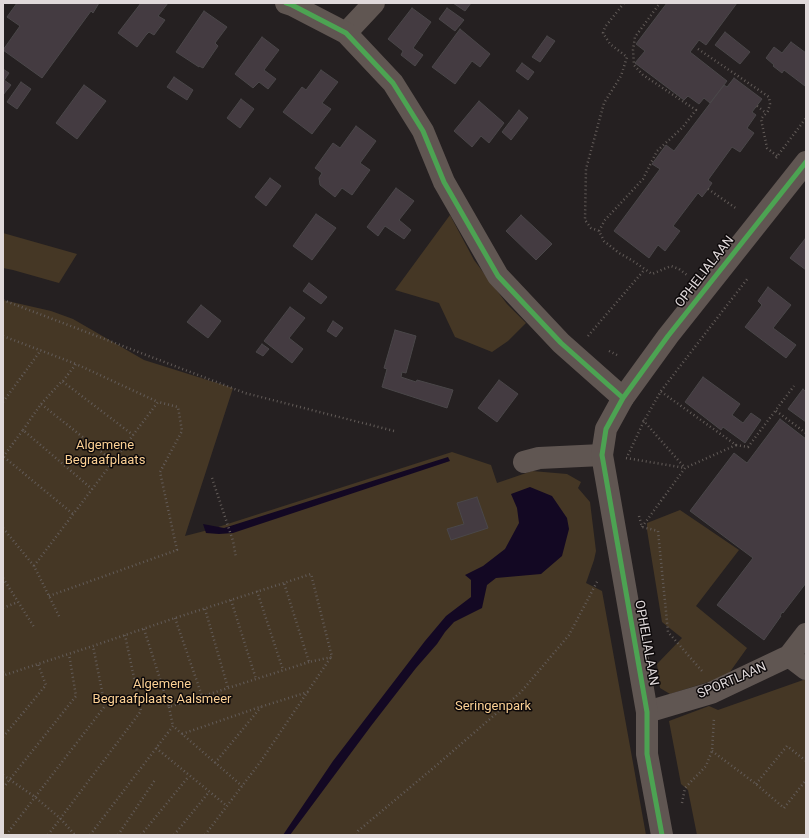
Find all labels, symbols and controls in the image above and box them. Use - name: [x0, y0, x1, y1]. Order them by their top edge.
- street label: OPHELIALAAN: [672, 233, 738, 311]
- park label: Algemene Begraafplaats: [65, 438, 145, 469]
- street label: OPHELIALAAN: [631, 599, 661, 687]
- street label: SPORTLAAN: [695, 659, 769, 703]
- park label: Algemene Begraafplaats Aalsmeer: [93, 677, 231, 708]
- park label: Seringenpark: [455, 699, 531, 715]

